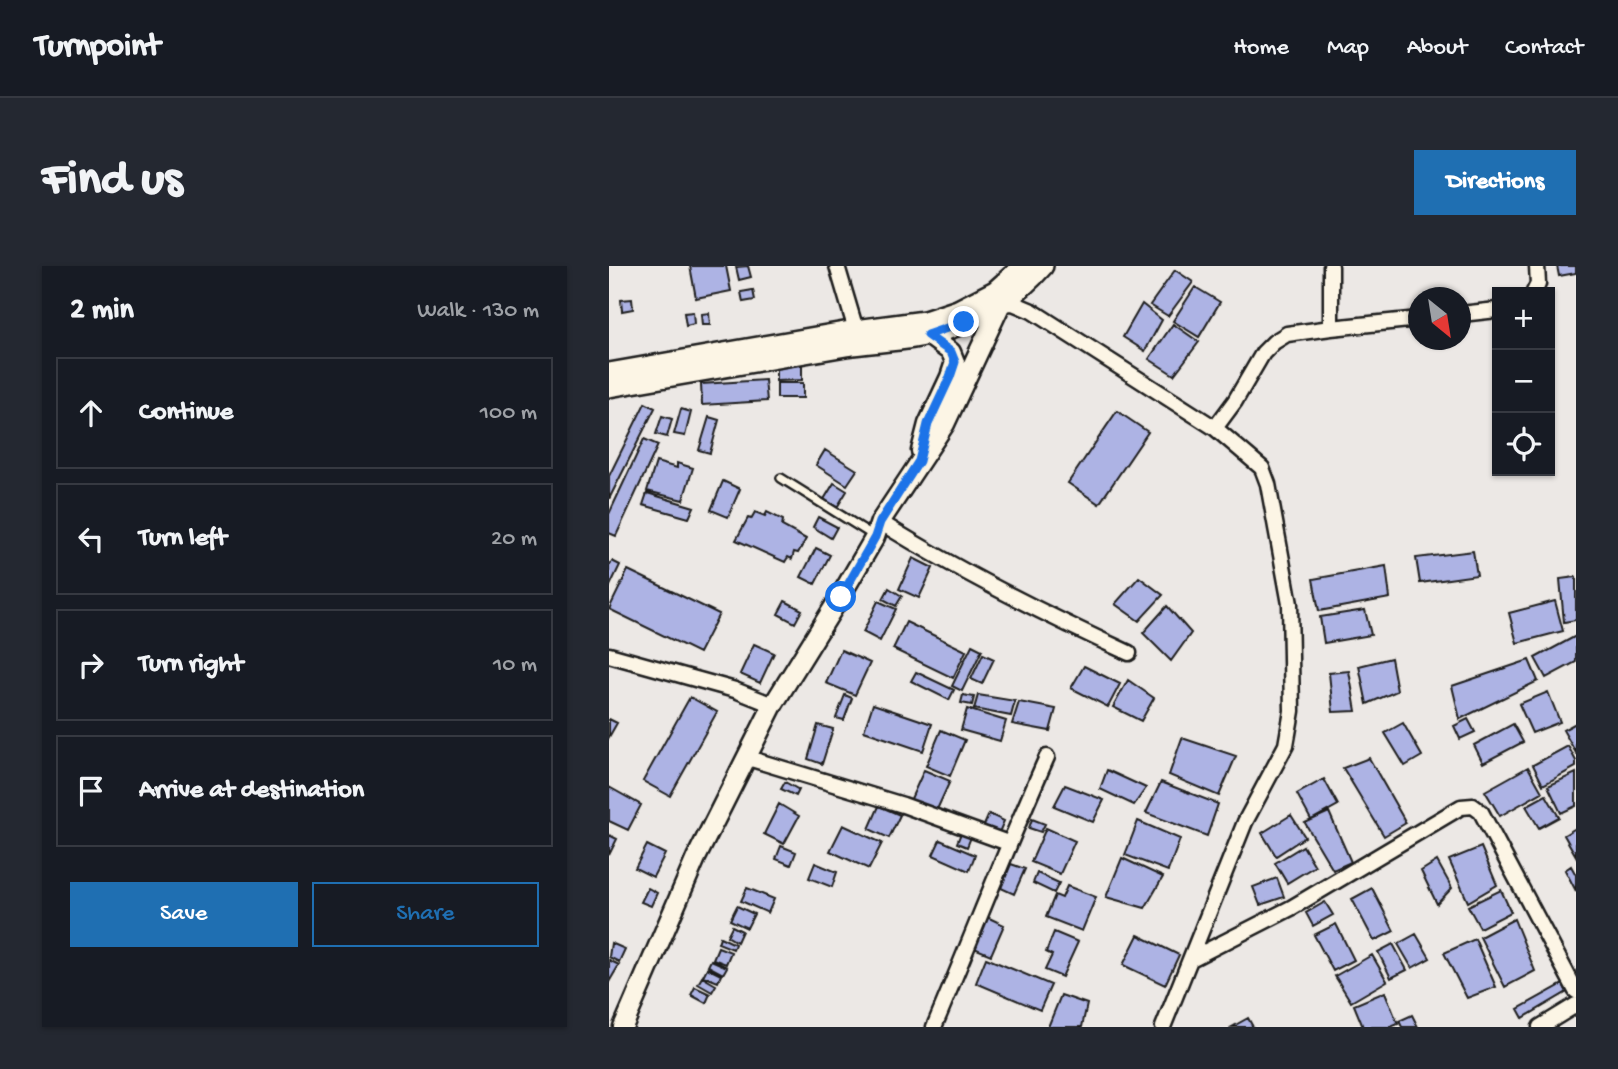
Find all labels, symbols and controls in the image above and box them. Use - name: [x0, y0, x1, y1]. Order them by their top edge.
- text: Turnpoint: [35, 29, 160, 67]
- text: Home: [1233, 34, 1289, 63]
- text: Map: [1327, 34, 1369, 63]
- text: About: [1407, 34, 1467, 63]
- text: Contact: [1505, 34, 1583, 63]
- button: Directions: [1414, 150, 1576, 215]
- text: Find us: [42, 153, 182, 211]
- north arrow: [1408, 287, 1471, 350]
- map controls: [1492, 287, 1555, 476]
- button: +: [1492, 287, 1555, 350]
- text: 2 min: [70, 294, 134, 329]
- text: Walk · 130 m: [417, 298, 539, 325]
- route end: [948, 306, 979, 337]
- button: −: [1492, 350, 1555, 413]
- icon: ahead: [72, 394, 110, 432]
- text: Continue: [139, 398, 233, 429]
- text: 100 m: [480, 400, 537, 427]
- button: locate: [1492, 413, 1555, 476]
- icon: left: [72, 520, 110, 558]
- text: Turn left: [139, 524, 227, 555]
- text: 20 m: [491, 526, 537, 553]
- route start: [825, 581, 856, 612]
- icon: right: [72, 646, 110, 684]
- text: Turn right: [139, 650, 243, 681]
- text: 10 m: [493, 652, 537, 679]
- icon: arrive: [72, 772, 110, 810]
- text: Arrive at destination: [139, 776, 364, 807]
- button: Save: [70, 882, 298, 947]
- button: Share: [312, 882, 539, 947]

